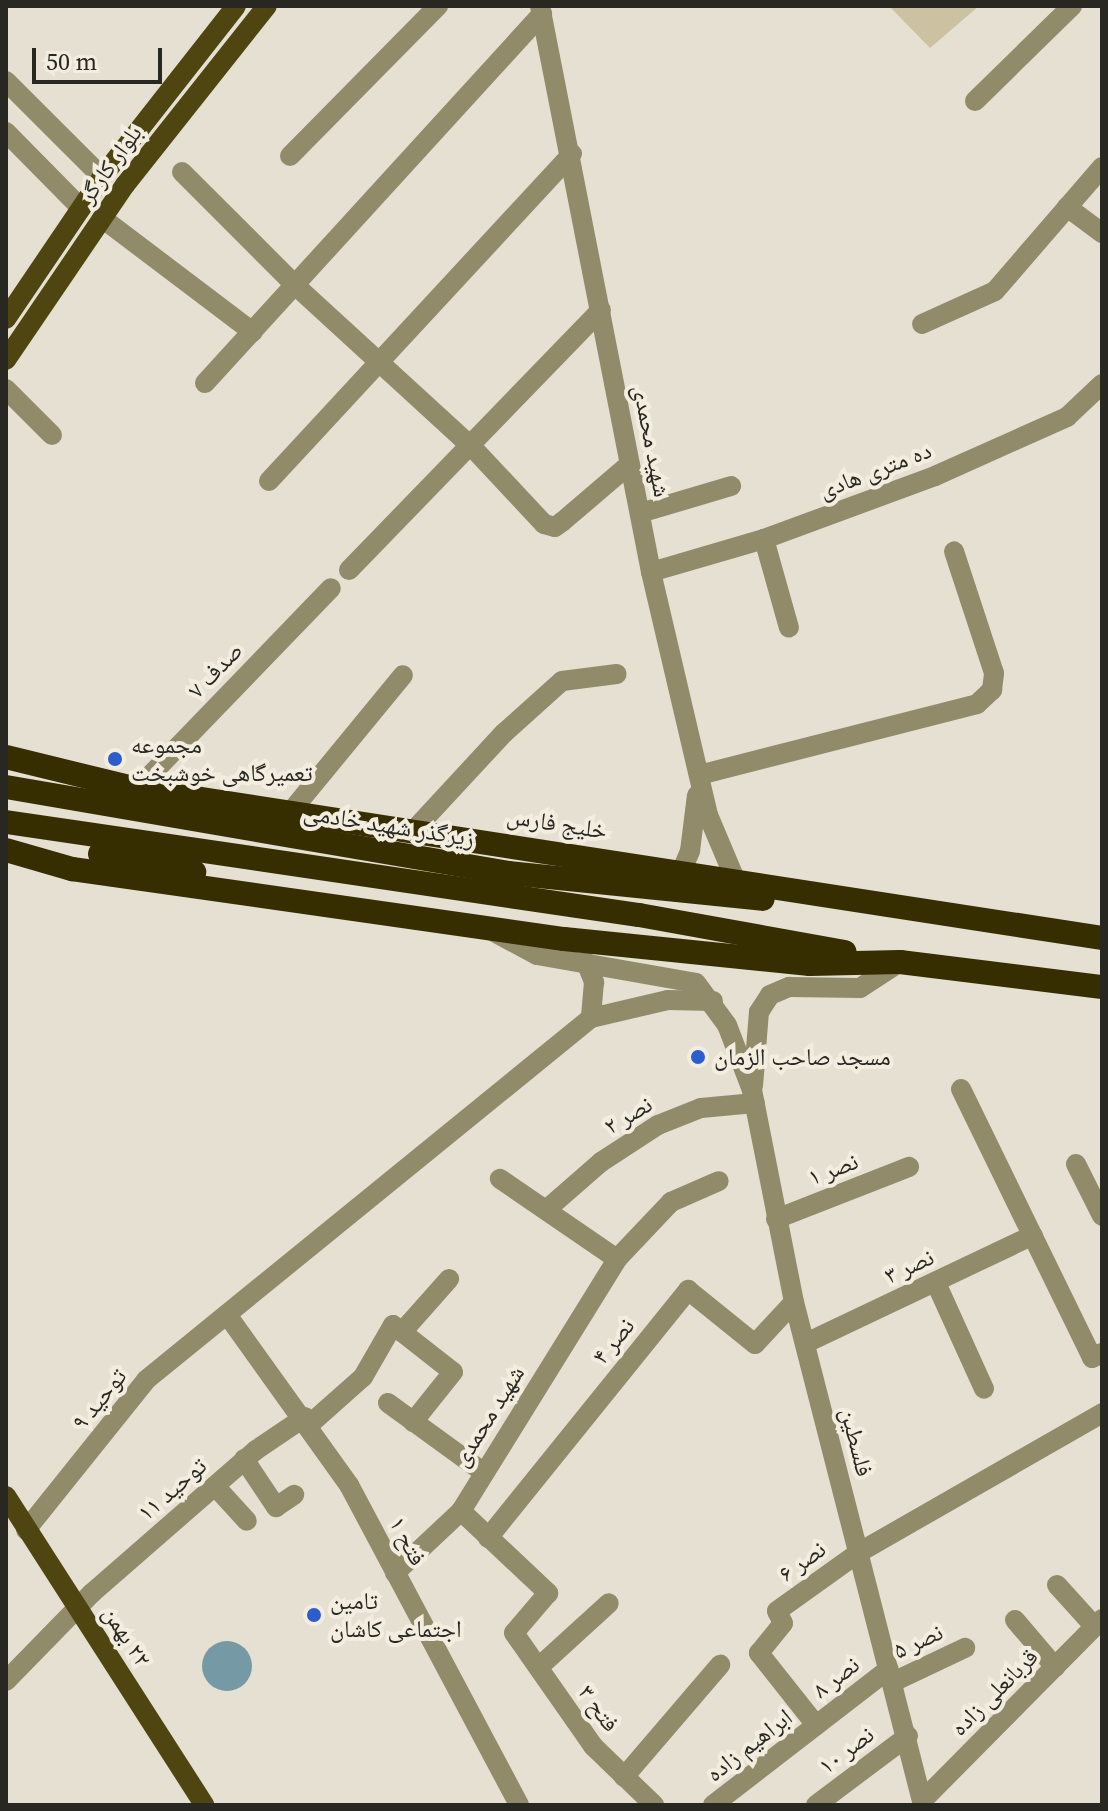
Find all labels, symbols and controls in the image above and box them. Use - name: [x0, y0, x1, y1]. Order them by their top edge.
- scale bar: [36, 32, 166, 82]
- text: 50 m: [46, 45, 97, 78]
- street label: بلوار کارگر: [72, 119, 148, 209]
- street label: شهید محمدی: [627, 382, 677, 500]
- street label: ده متری هادی: [815, 435, 935, 505]
- street label: صدف ۷: [181, 636, 249, 704]
- place label: مجموعه تعمیرگاهی خوشبخت: [131, 731, 313, 787]
- marker: مجموعه تعمیرگاهی خوشبخت: [106, 750, 124, 768]
- street label: زیرگذر شهید خادمی: [301, 797, 477, 853]
- street label: خلیج فارس: [505, 801, 609, 845]
- place label: مسجد صاحب الزمان: [714, 1043, 891, 1071]
- marker: مسجد صاحب الزمان: [689, 1048, 707, 1066]
- street label: نصر ۲: [599, 1089, 657, 1141]
- street label: نصر ۱: [804, 1146, 862, 1192]
- street label: نصر ۳: [880, 1242, 938, 1290]
- street label: نصر ۴: [586, 1312, 640, 1370]
- street label: شهید محمدی: [446, 1360, 530, 1472]
- street label: توحید ۹: [65, 1362, 133, 1436]
- street label: فلسطین: [835, 1405, 879, 1479]
- street label: توحید ۱۱: [132, 1451, 212, 1527]
- street label: فتح ۱: [383, 1512, 433, 1570]
- street label: نصر ۶: [773, 1534, 831, 1588]
- place label: تامین اجتماعی کاشان: [330, 1587, 462, 1643]
- street label: ٢٢ بهمن: [97, 1600, 157, 1672]
- marker: تامین اجتماعی کاشان: [305, 1606, 323, 1624]
- street label: نصر ۵: [889, 1617, 947, 1665]
- street label: قربانعلی زاده: [944, 1642, 1044, 1742]
- street label: نصر ۸: [807, 1650, 865, 1704]
- street label: فتح ۳: [572, 1679, 626, 1737]
- street label: ابراهیم زاده: [700, 1702, 798, 1788]
- street label: نصر ۱۰: [813, 1720, 879, 1780]

